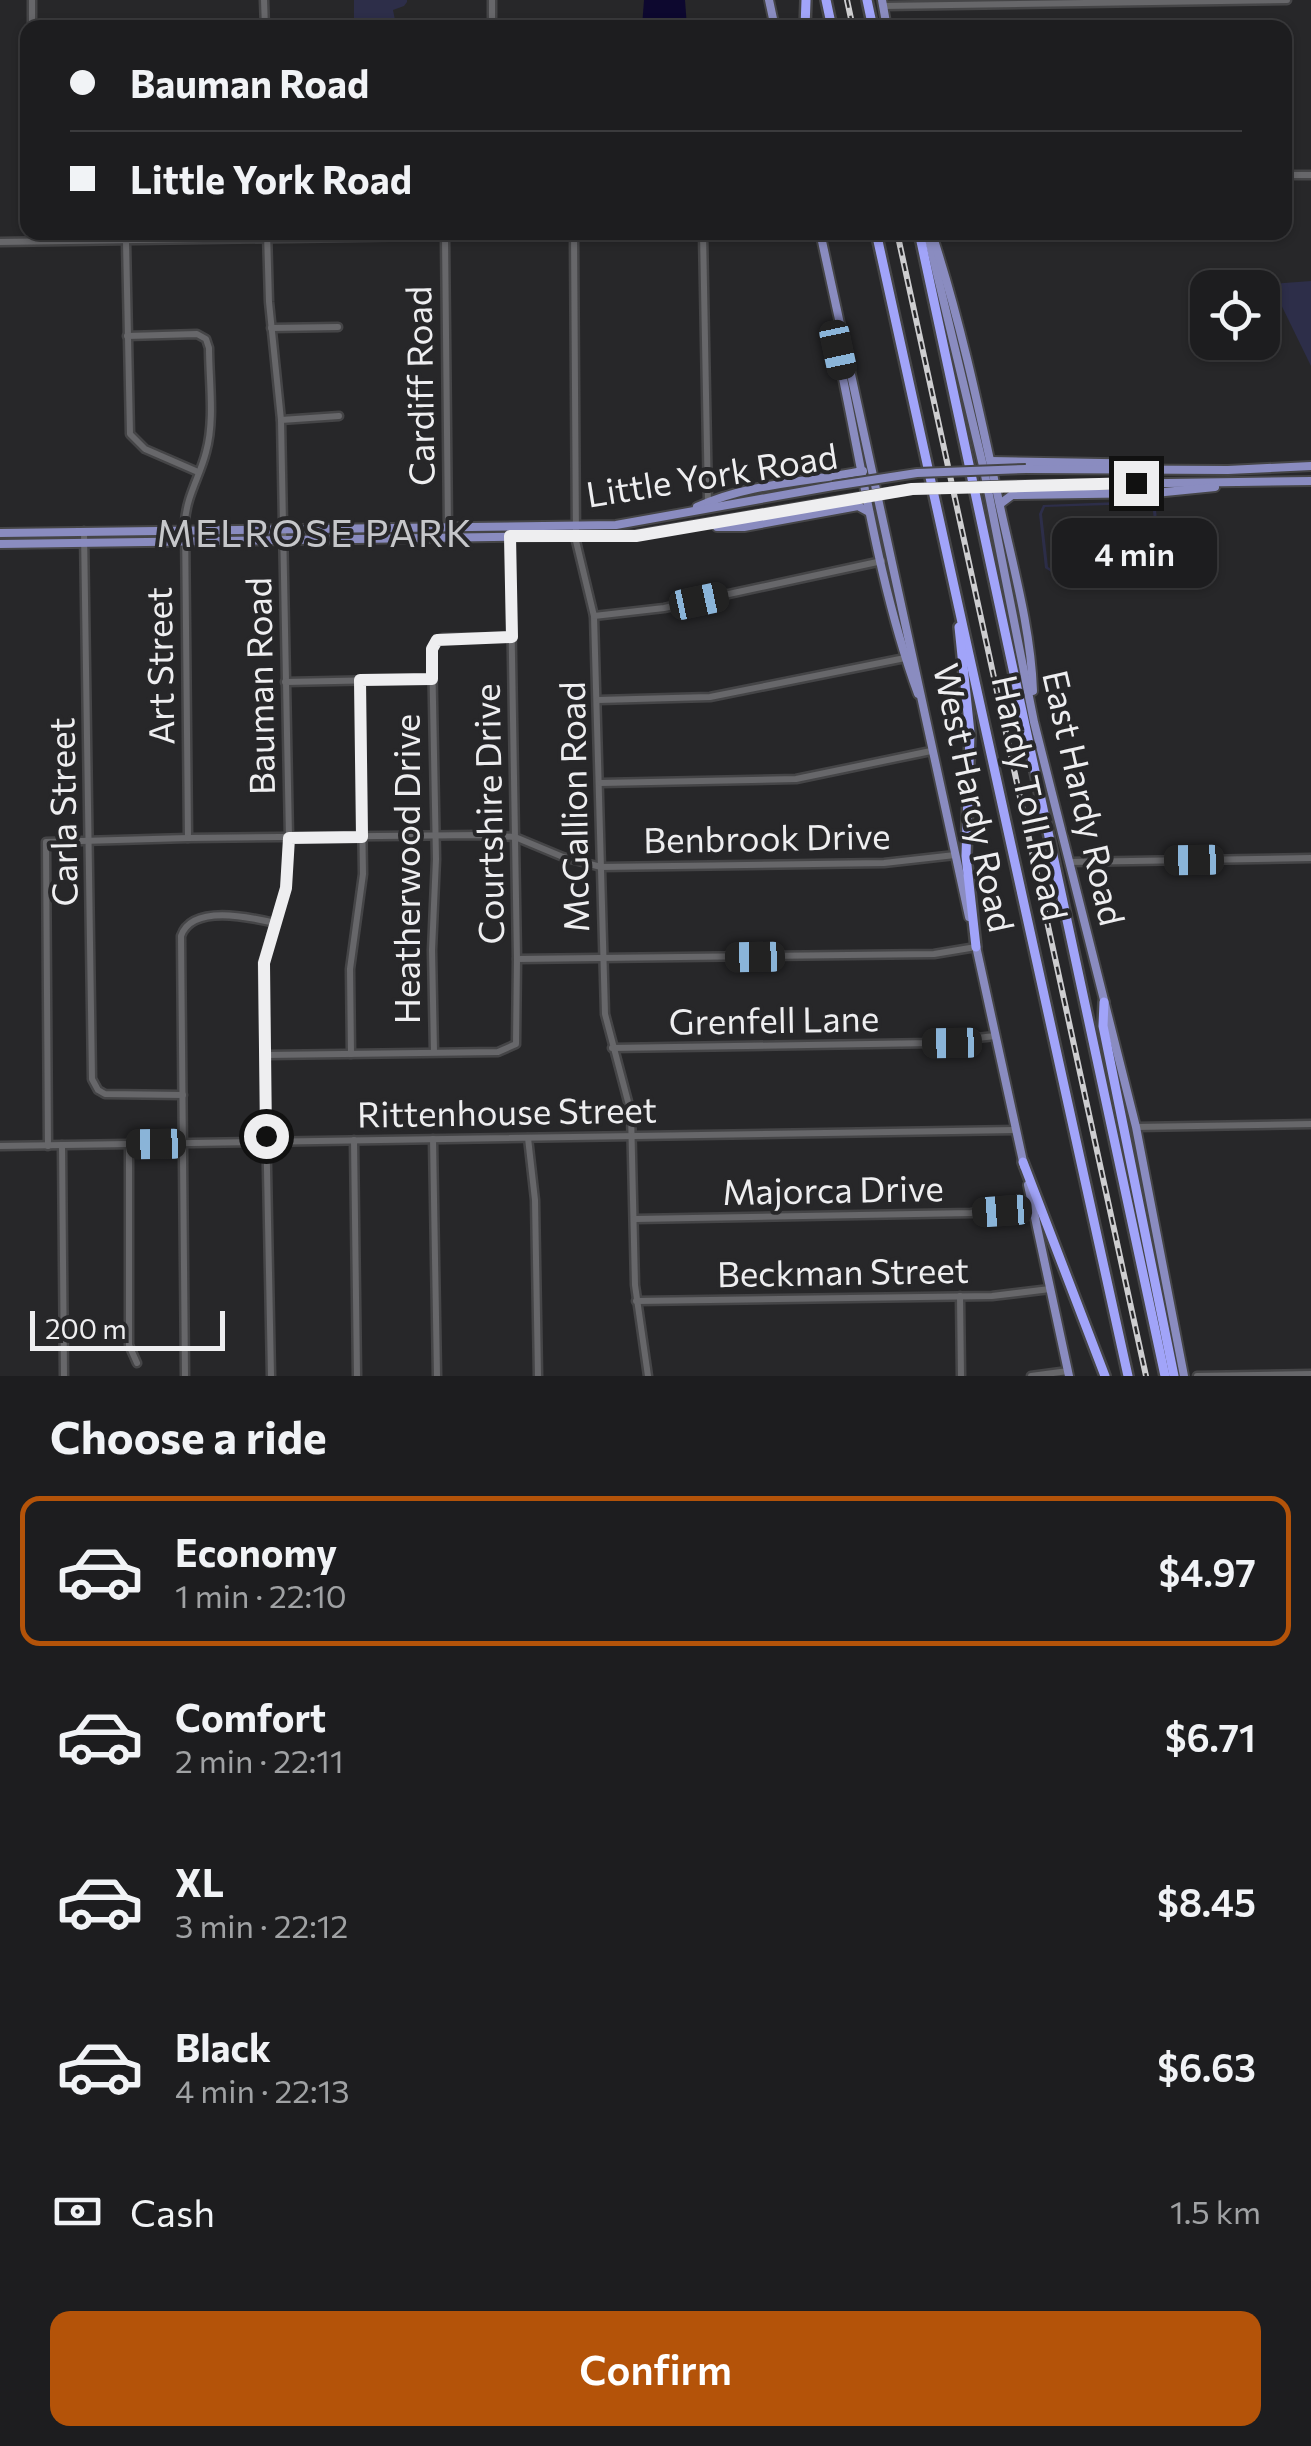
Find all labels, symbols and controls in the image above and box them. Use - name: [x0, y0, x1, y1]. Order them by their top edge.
- text: Bauman Road: [130, 59, 369, 106]
- text: Little York Road: [130, 155, 412, 202]
- map controls: [1190, 270, 1280, 360]
- button: locate: [1190, 270, 1280, 360]
- street label: Cardiff Road: [395, 286, 442, 486]
- car: [817, 318, 859, 382]
- street label: Little York Road: [583, 432, 840, 515]
- route end: [1114, 461, 1159, 506]
- district label: MELROSE PARK: [156, 508, 474, 555]
- callout: 4 min: [1054, 518, 1218, 588]
- text: 4 min: [1094, 533, 1175, 573]
- street label: Bauman Road: [235, 577, 282, 795]
- car: [667, 580, 731, 622]
- street label: Art Street: [136, 587, 181, 745]
- street label: West Hardy Road: [926, 659, 1025, 936]
- street label: East Hardy Road: [1035, 666, 1136, 929]
- street label: Hardy Toll Road: [984, 671, 1078, 924]
- street label: McGallion Road: [549, 681, 596, 933]
- street label: Courtshire Drive: [464, 683, 511, 945]
- street label: Heatherwood Drive: [384, 714, 427, 1024]
- street label: Carla Street: [38, 717, 85, 907]
- street label: Benbrook Drive: [643, 813, 891, 860]
- car: [1164, 844, 1224, 876]
- car: [725, 941, 785, 973]
- street label: Grenfell Lane: [668, 995, 879, 1042]
- car: [922, 1027, 982, 1059]
- street label: Rittenhouse Street: [357, 1086, 657, 1135]
- route start: [244, 1114, 289, 1159]
- car: [126, 1128, 186, 1160]
- street label: Majorca Drive: [722, 1165, 944, 1212]
- car: [971, 1194, 1033, 1228]
- street label: Beckman Street: [717, 1247, 969, 1294]
- scale bar: [30, 1306, 225, 1350]
- text: 200 m: [45, 1311, 127, 1345]
- text: Choose a ride: [50, 1408, 327, 1463]
- icon: car: [55, 1526, 145, 1616]
- text: Economy: [175, 1528, 337, 1575]
- text: $4.97: [1159, 1548, 1256, 1595]
- text: 1 min · 22:10: [175, 1575, 347, 1615]
- icon: car: [55, 1691, 145, 1781]
- text: Comfort: [175, 1693, 326, 1740]
- text: $6.71: [1165, 1713, 1256, 1760]
- text: 2 min · 22:11: [175, 1740, 344, 1780]
- icon: car: [55, 1856, 145, 1946]
- text: XL: [175, 1858, 224, 1905]
- text: $8.45: [1157, 1878, 1256, 1925]
- text: 3 min · 22:12: [175, 1905, 348, 1945]
- icon: car: [55, 2021, 145, 2111]
- text: Black: [175, 2023, 271, 2070]
- text: $6.63: [1157, 2043, 1256, 2090]
- text: 4 min · 22:13: [175, 2070, 350, 2110]
- icon: cash: [50, 2184, 105, 2239]
- text: Cash: [130, 2188, 215, 2235]
- text: 1.5 km: [1170, 2191, 1261, 2231]
- button: Confirm: [50, 2311, 1261, 2426]

